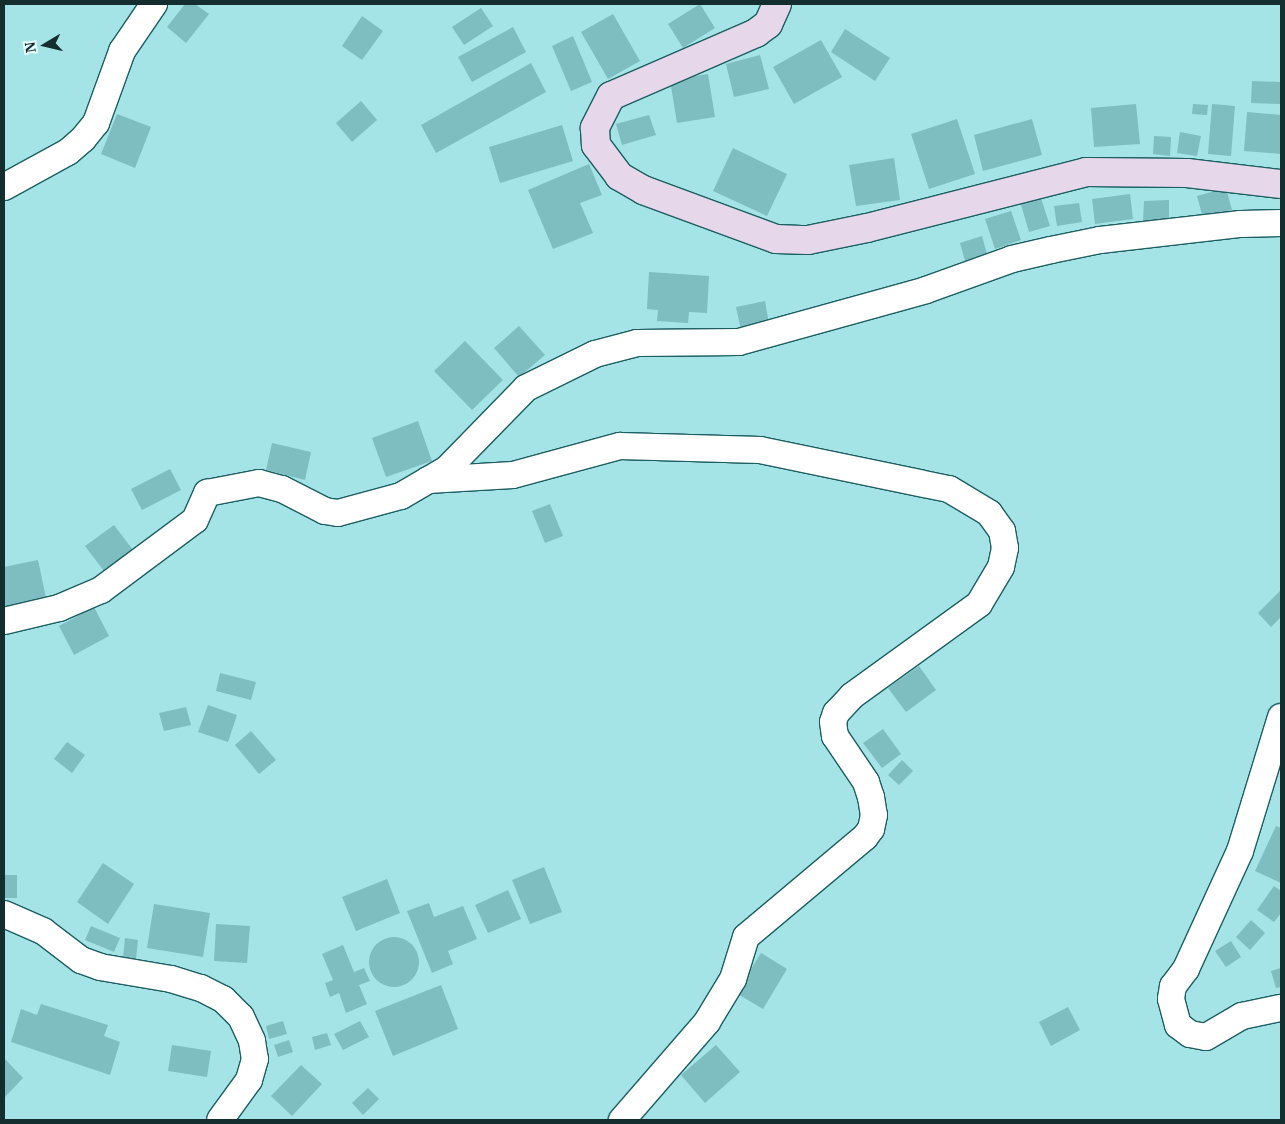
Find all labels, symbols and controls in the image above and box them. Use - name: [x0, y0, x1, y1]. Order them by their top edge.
- north arrow: [20, 20, 70, 70]
- text: N: [20, 40, 40, 54]

